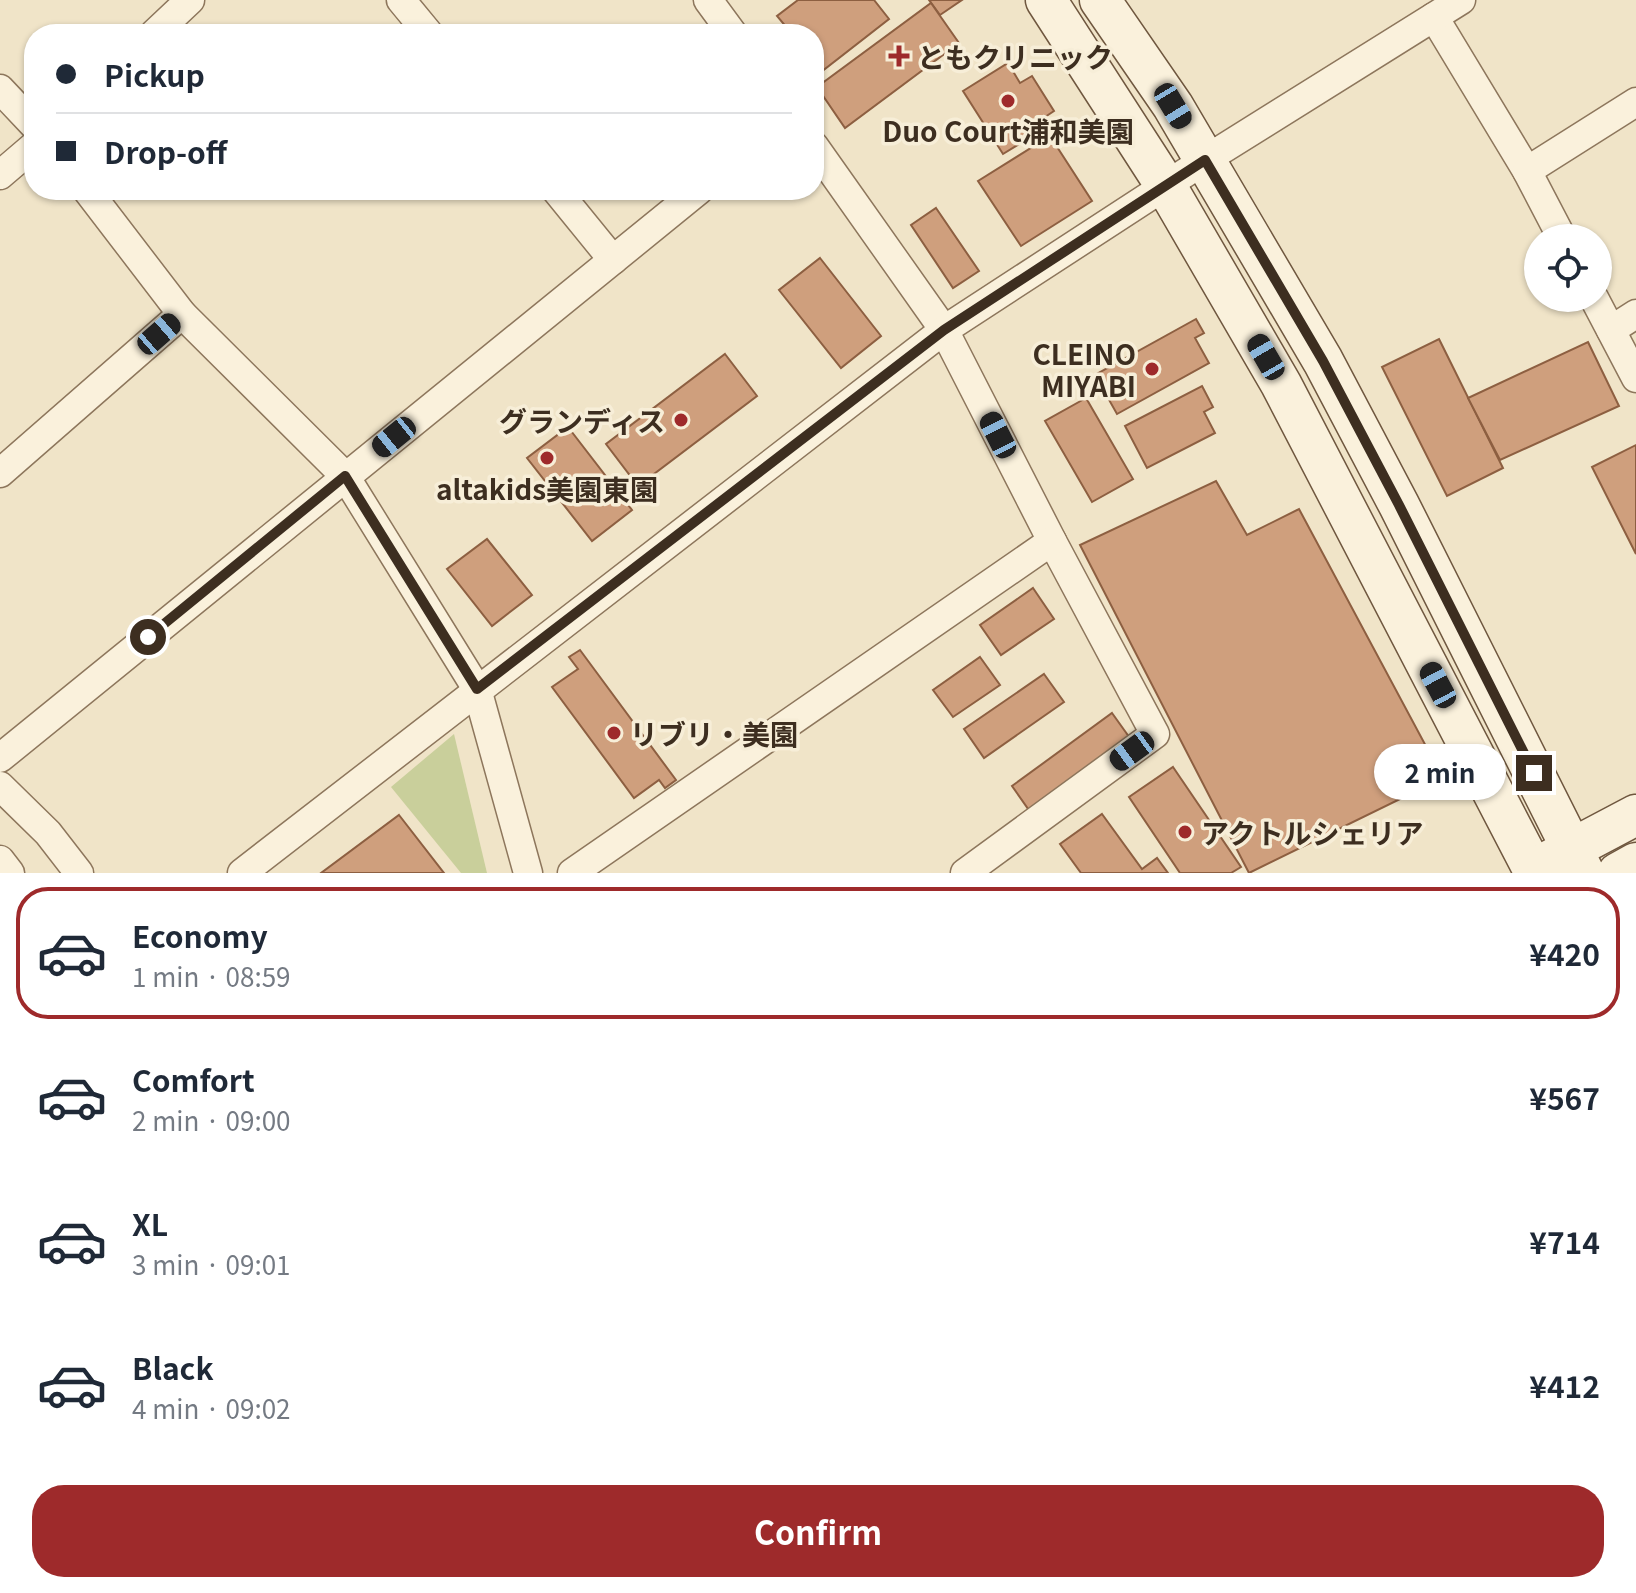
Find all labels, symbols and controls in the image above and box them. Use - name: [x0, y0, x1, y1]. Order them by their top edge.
- place label: ともクリニック: [917, 36, 1113, 76]
- marker: ともクリニック: [888, 45, 910, 67]
- text: Pickup: [104, 52, 205, 96]
- car: [1150, 79, 1196, 133]
- marker: Duo Court浦和美園: [999, 92, 1017, 110]
- place label: Duo Court浦和美園: [882, 110, 1134, 150]
- text: Drop-off: [104, 129, 227, 173]
- map controls: [1524, 224, 1612, 312]
- button: locate: [1524, 224, 1612, 312]
- car: [133, 309, 185, 359]
- car: [1244, 330, 1288, 384]
- place label: CLEINO MIYABI: [1032, 333, 1136, 405]
- marker: CLEINO MIYABI: [1143, 360, 1161, 378]
- place label: グランディス: [499, 400, 665, 440]
- car: [976, 408, 1020, 462]
- marker: グランディス: [672, 411, 690, 429]
- car: [368, 413, 420, 461]
- marker: altakids美園東園: [538, 449, 556, 467]
- place label: altakids美園東園: [436, 468, 658, 508]
- route start: [130, 619, 166, 655]
- car: [1416, 658, 1460, 712]
- place label: リブリ・美園: [630, 713, 798, 753]
- marker: リブリ・美園: [605, 724, 623, 742]
- car: [1106, 727, 1158, 775]
- callout: 2 min: [1374, 745, 1506, 801]
- text: 2 min: [1405, 753, 1475, 790]
- route end: [1516, 755, 1552, 791]
- place label: アクトルシェリア: [1201, 812, 1424, 852]
- marker: アクトルシェリア: [1176, 823, 1194, 841]
- text: Economy: [132, 913, 268, 957]
- icon: car: [36, 917, 108, 989]
- text: ¥420: [1529, 931, 1600, 975]
- text: 1 min · 08:59: [132, 957, 291, 994]
- text: Comfort: [132, 1057, 255, 1101]
- icon: car: [36, 1061, 108, 1133]
- text: ¥567: [1529, 1075, 1600, 1119]
- text: 2 min · 09:00: [132, 1101, 291, 1138]
- text: XL: [132, 1201, 168, 1245]
- icon: car: [36, 1205, 108, 1277]
- text: ¥714: [1529, 1219, 1600, 1263]
- text: 3 min · 09:01: [132, 1245, 291, 1282]
- text: Black: [132, 1345, 214, 1389]
- icon: car: [36, 1349, 108, 1421]
- text: ¥412: [1529, 1363, 1600, 1407]
- text: 4 min · 09:02: [132, 1389, 291, 1426]
- button: Confirm: [32, 1485, 1604, 1577]

